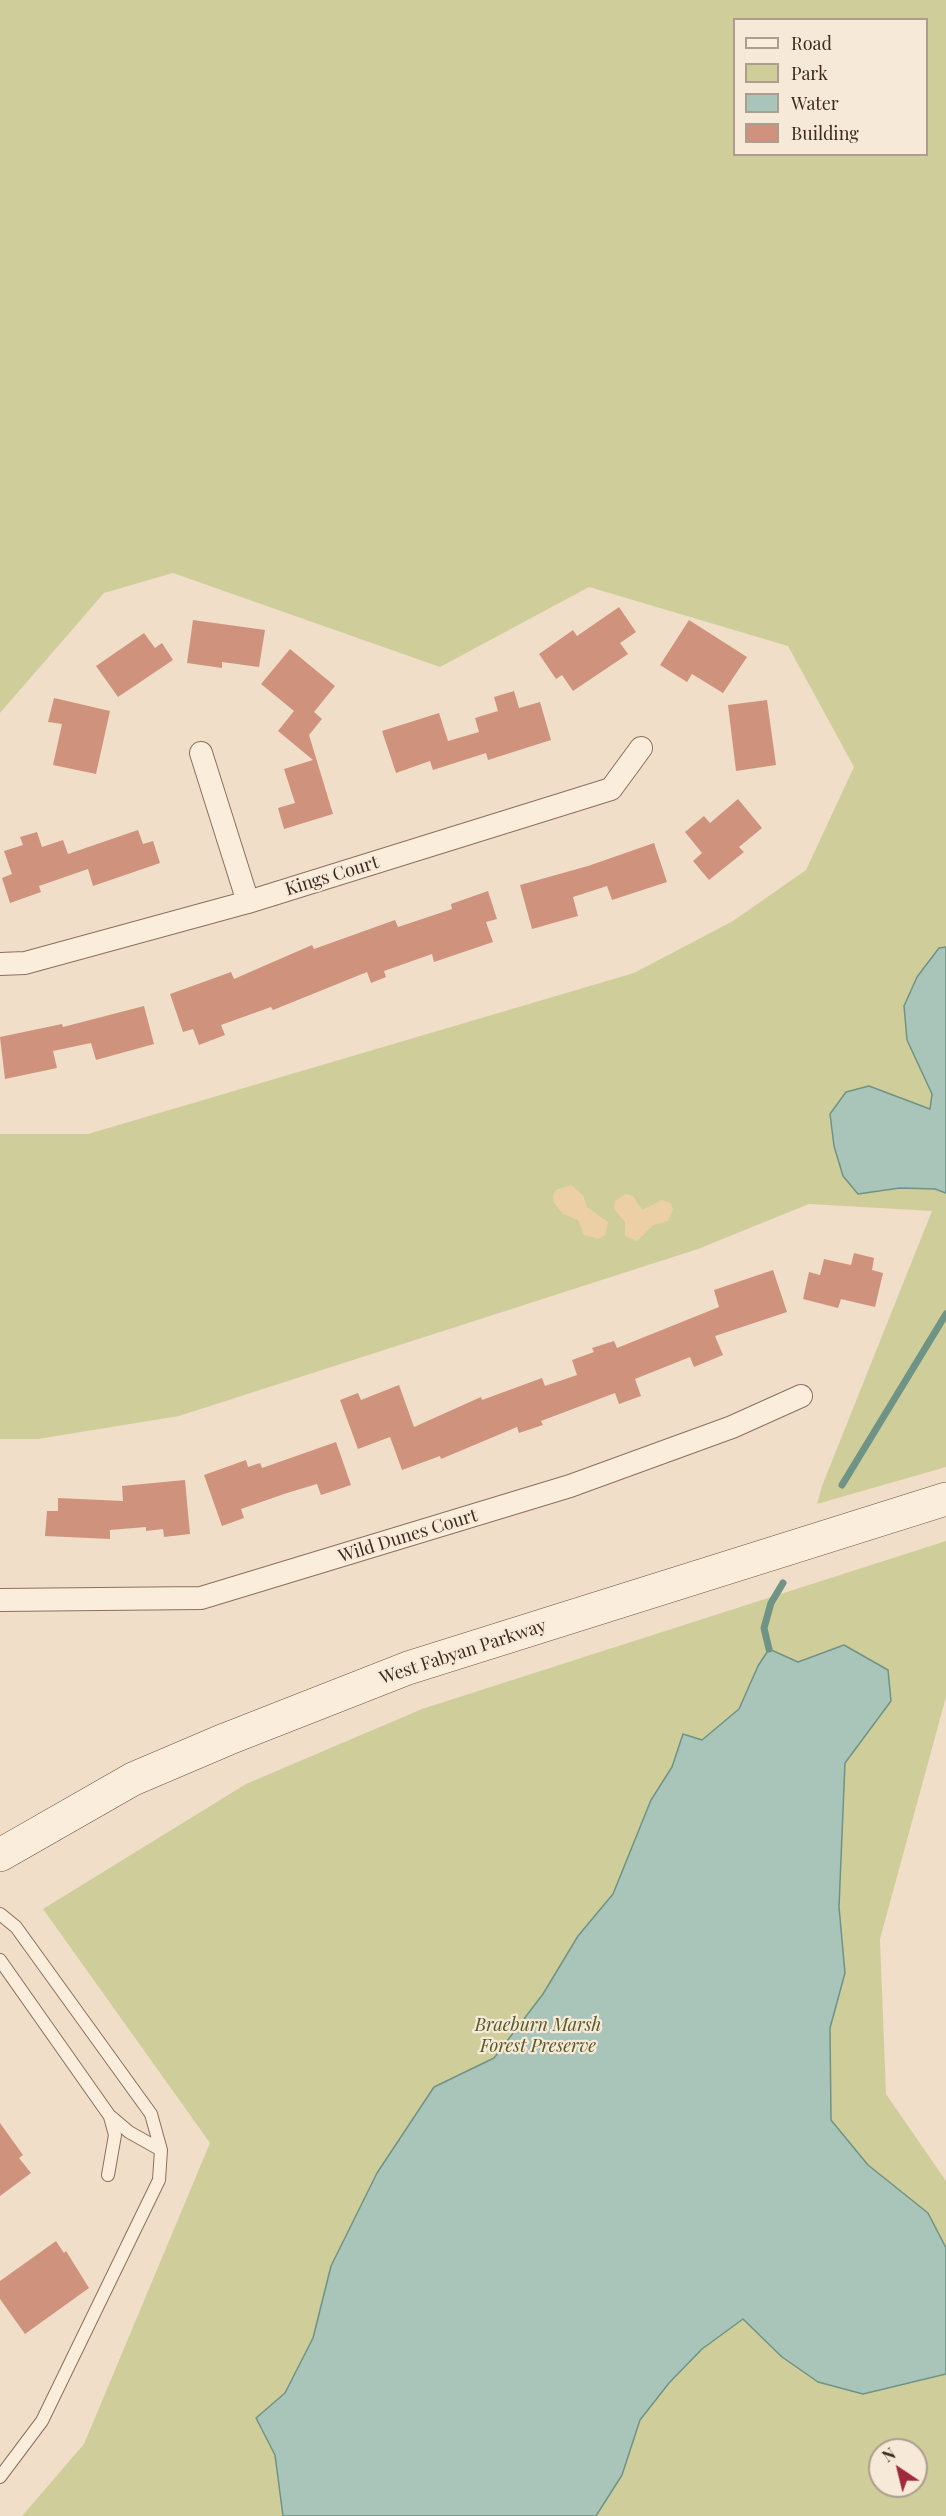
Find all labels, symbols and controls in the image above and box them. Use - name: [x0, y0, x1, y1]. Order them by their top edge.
- legend: [733, 18, 928, 156]
- text: Road: [791, 31, 832, 55]
- text: Park: [791, 61, 828, 85]
- text: Water: [791, 91, 839, 115]
- text: Building: [791, 121, 859, 145]
- street label: Kings Court: [283, 852, 381, 900]
- street label: Wild Dunes Court: [336, 1505, 480, 1567]
- street label: West Fabyan Parkway: [377, 1615, 549, 1689]
- park label: Braeburn Marsh Forest Preserve: [475, 2014, 601, 2056]
- north arrow: [868, 2438, 928, 2498]
- text: N: [878, 2443, 899, 2466]

